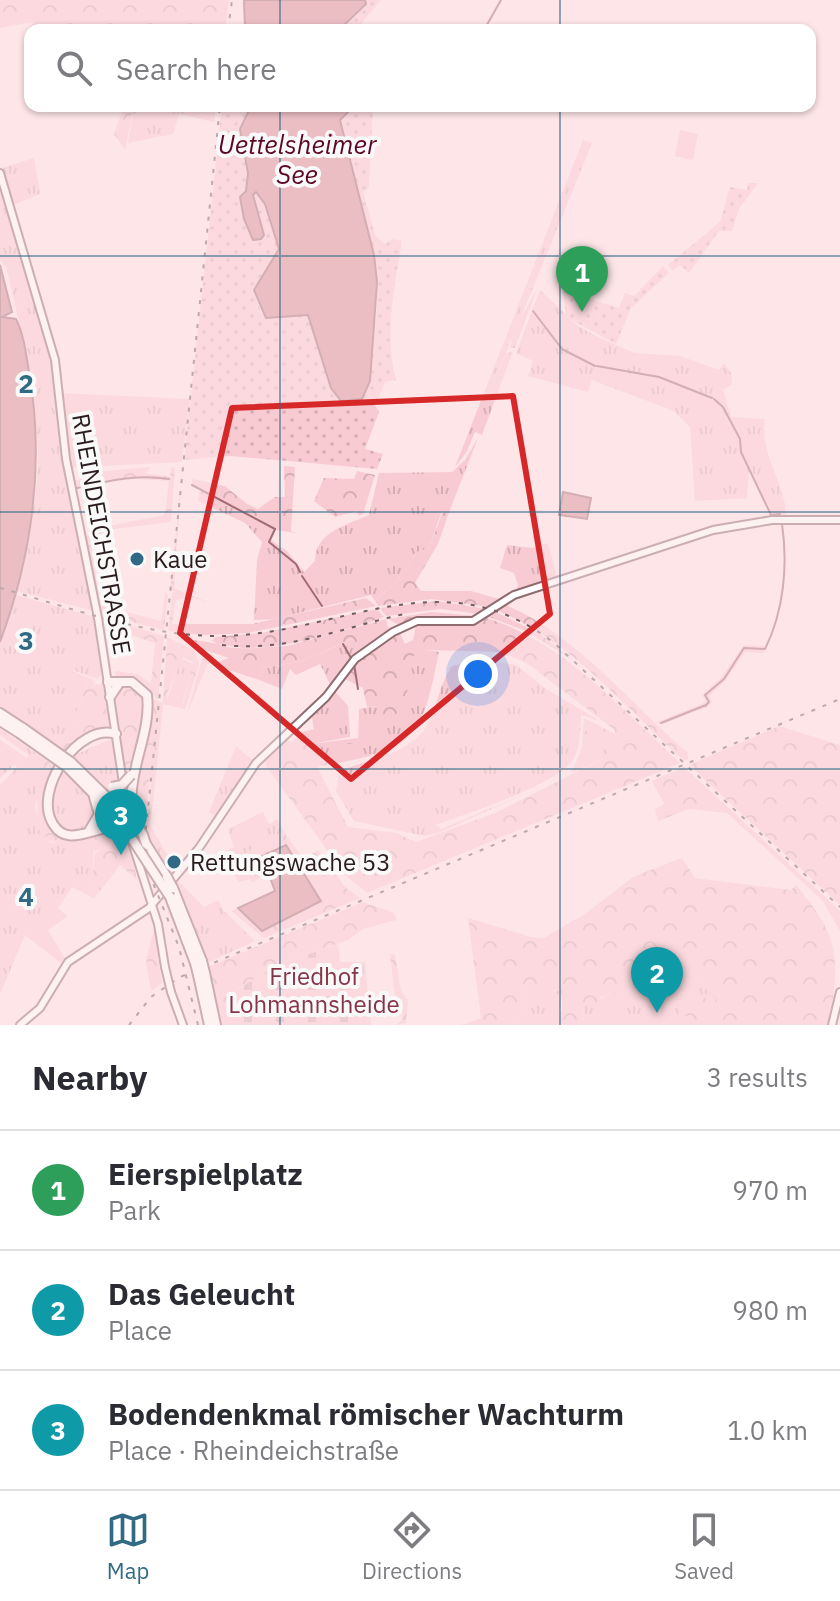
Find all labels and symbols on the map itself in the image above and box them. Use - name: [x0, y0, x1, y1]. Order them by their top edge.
- water label: Uettelsheimer See: [218, 127, 378, 191]
- pin: 1: [556, 246, 608, 312]
- text: 2: [18, 366, 34, 400]
- street label: RHEINDEICHSTRASSE: [65, 411, 139, 657]
- place label: Kaue: [153, 543, 207, 575]
- marker: Kaue: [128, 550, 146, 568]
- text: 3: [18, 623, 34, 657]
- your location: [458, 654, 498, 694]
- pin: 3: [95, 789, 147, 855]
- place label: Rettungswache 53: [190, 846, 391, 878]
- marker: Rettungswache 53: [165, 853, 183, 871]
- text: 4: [18, 879, 34, 913]
- pin: 2: [631, 947, 683, 1013]
- park label: Friedhof Lohmannsheide: [228, 960, 400, 1020]

